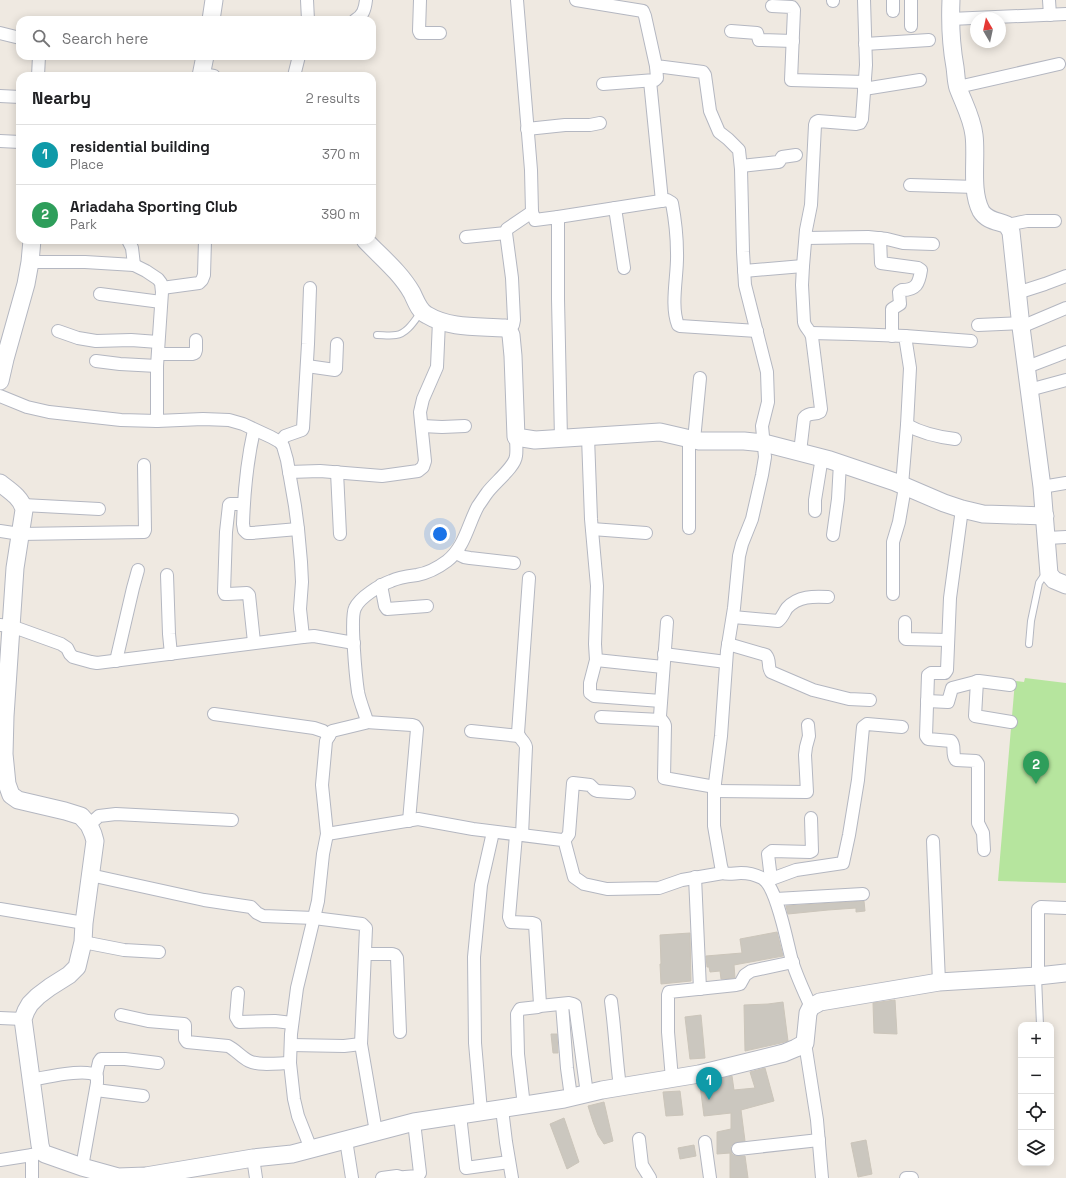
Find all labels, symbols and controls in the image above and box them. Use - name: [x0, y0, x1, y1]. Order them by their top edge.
- north arrow: [970, 12, 1006, 48]
- search box: [16, 16, 376, 60]
- icon: search: [30, 27, 52, 49]
- text: Search here: [62, 29, 148, 48]
- text: Nearby: [32, 87, 91, 109]
- text: 2 results: [306, 90, 360, 107]
- text: residential building: [70, 137, 210, 156]
- text: 1: [42, 146, 48, 163]
- text: 370 m: [322, 146, 360, 163]
- text: Place: [70, 156, 104, 173]
- text: Ariadaha Sporting Club: [70, 197, 238, 216]
- text: 2: [41, 206, 49, 223]
- text: 390 m: [321, 206, 360, 223]
- text: Park: [70, 216, 97, 233]
- your location: [430, 524, 450, 544]
- pin: 2: [1023, 751, 1049, 784]
- map controls: [1018, 1022, 1054, 1166]
- button: +: [1018, 1022, 1054, 1058]
- button: −: [1018, 1058, 1054, 1094]
- pin: 1: [696, 1067, 722, 1100]
- button: locate: [1018, 1094, 1054, 1130]
- button: layers: [1018, 1130, 1054, 1166]

